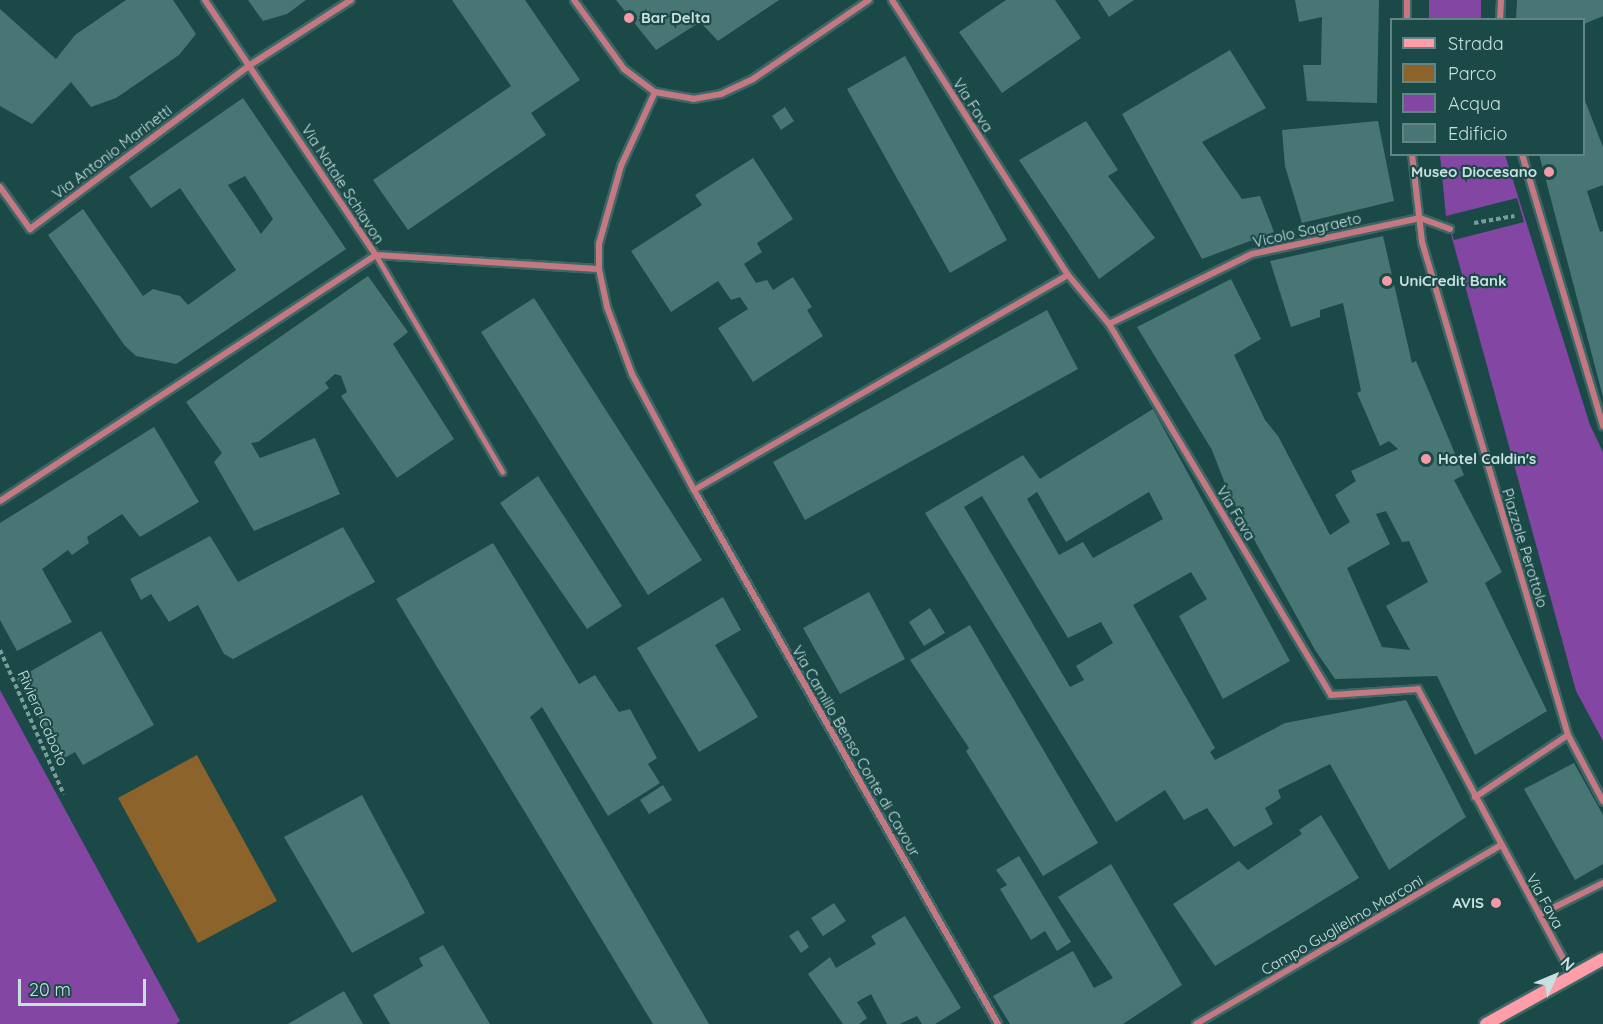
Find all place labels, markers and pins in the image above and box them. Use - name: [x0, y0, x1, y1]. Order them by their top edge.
- place label: Bar Delta: [641, 9, 710, 27]
- marker: Bar Delta: [622, 11, 636, 25]
- place label: Museo Diocesano: [1411, 163, 1537, 181]
- marker: Museo Diocesano: [1542, 165, 1556, 179]
- place label: UniCredit Bank: [1399, 272, 1507, 290]
- marker: UniCredit Bank: [1380, 274, 1394, 288]
- place label: Hotel Caldin's: [1438, 450, 1536, 468]
- marker: Hotel Caldin's: [1419, 452, 1433, 466]
- place label: AVIS: [1453, 894, 1484, 912]
- marker: AVIS: [1489, 896, 1503, 910]

